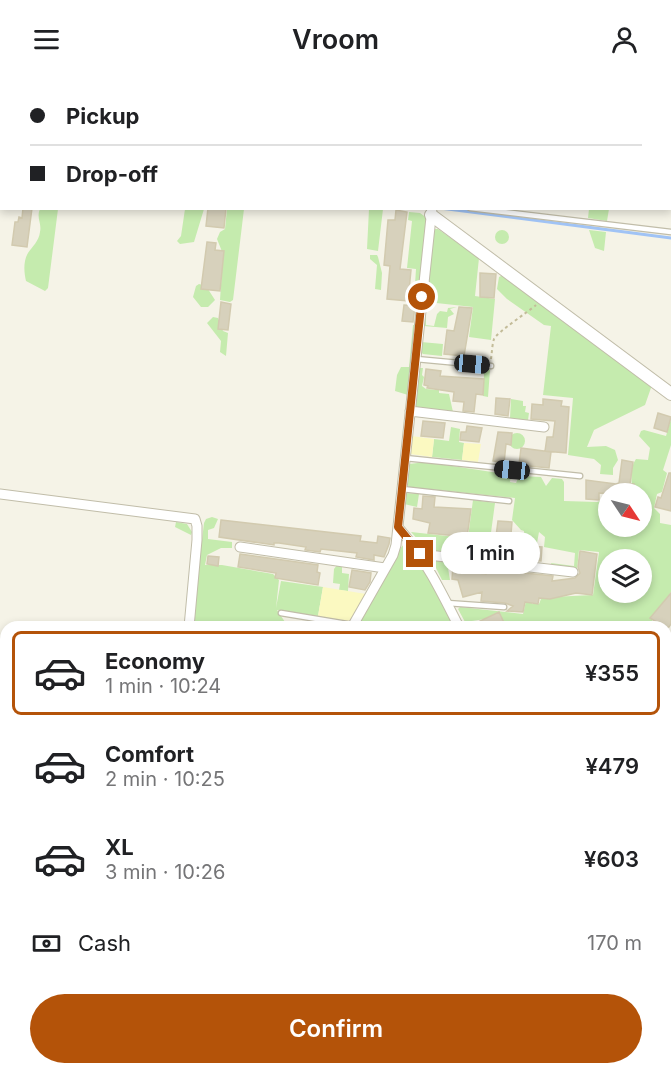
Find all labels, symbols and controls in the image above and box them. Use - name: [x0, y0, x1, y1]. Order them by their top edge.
- icon: menu: [30, 23, 63, 56]
- text: Vroom: [292, 23, 379, 56]
- icon: person: [608, 23, 641, 56]
- text: Pickup: [66, 103, 140, 129]
- text: Drop-off: [66, 161, 158, 187]
- route start: [408, 283, 435, 310]
- car: [453, 353, 491, 375]
- car: [493, 459, 531, 481]
- north arrow: [598, 483, 652, 537]
- map controls: [598, 483, 652, 603]
- callout: 1 min: [441, 533, 540, 575]
- route end: [406, 540, 433, 567]
- text: 1 min: [466, 541, 515, 565]
- button: layers: [598, 549, 652, 603]
- icon: car: [33, 646, 87, 700]
- text: Economy: [105, 648, 205, 674]
- text: ¥355: [585, 660, 639, 686]
- text: 1 min · 10:24: [105, 674, 221, 698]
- icon: car: [33, 739, 87, 793]
- text: Comfort: [105, 741, 194, 767]
- text: ¥479: [585, 753, 639, 779]
- text: 2 min · 10:25: [105, 767, 225, 791]
- icon: car: [33, 832, 87, 886]
- text: XL: [105, 834, 134, 860]
- text: ¥603: [584, 846, 639, 872]
- text: 3 min · 10:26: [105, 860, 225, 884]
- icon: cash: [30, 927, 63, 960]
- text: Cash: [78, 930, 131, 956]
- text: 170 m: [587, 931, 642, 955]
- button: Confirm: [30, 994, 642, 1063]

